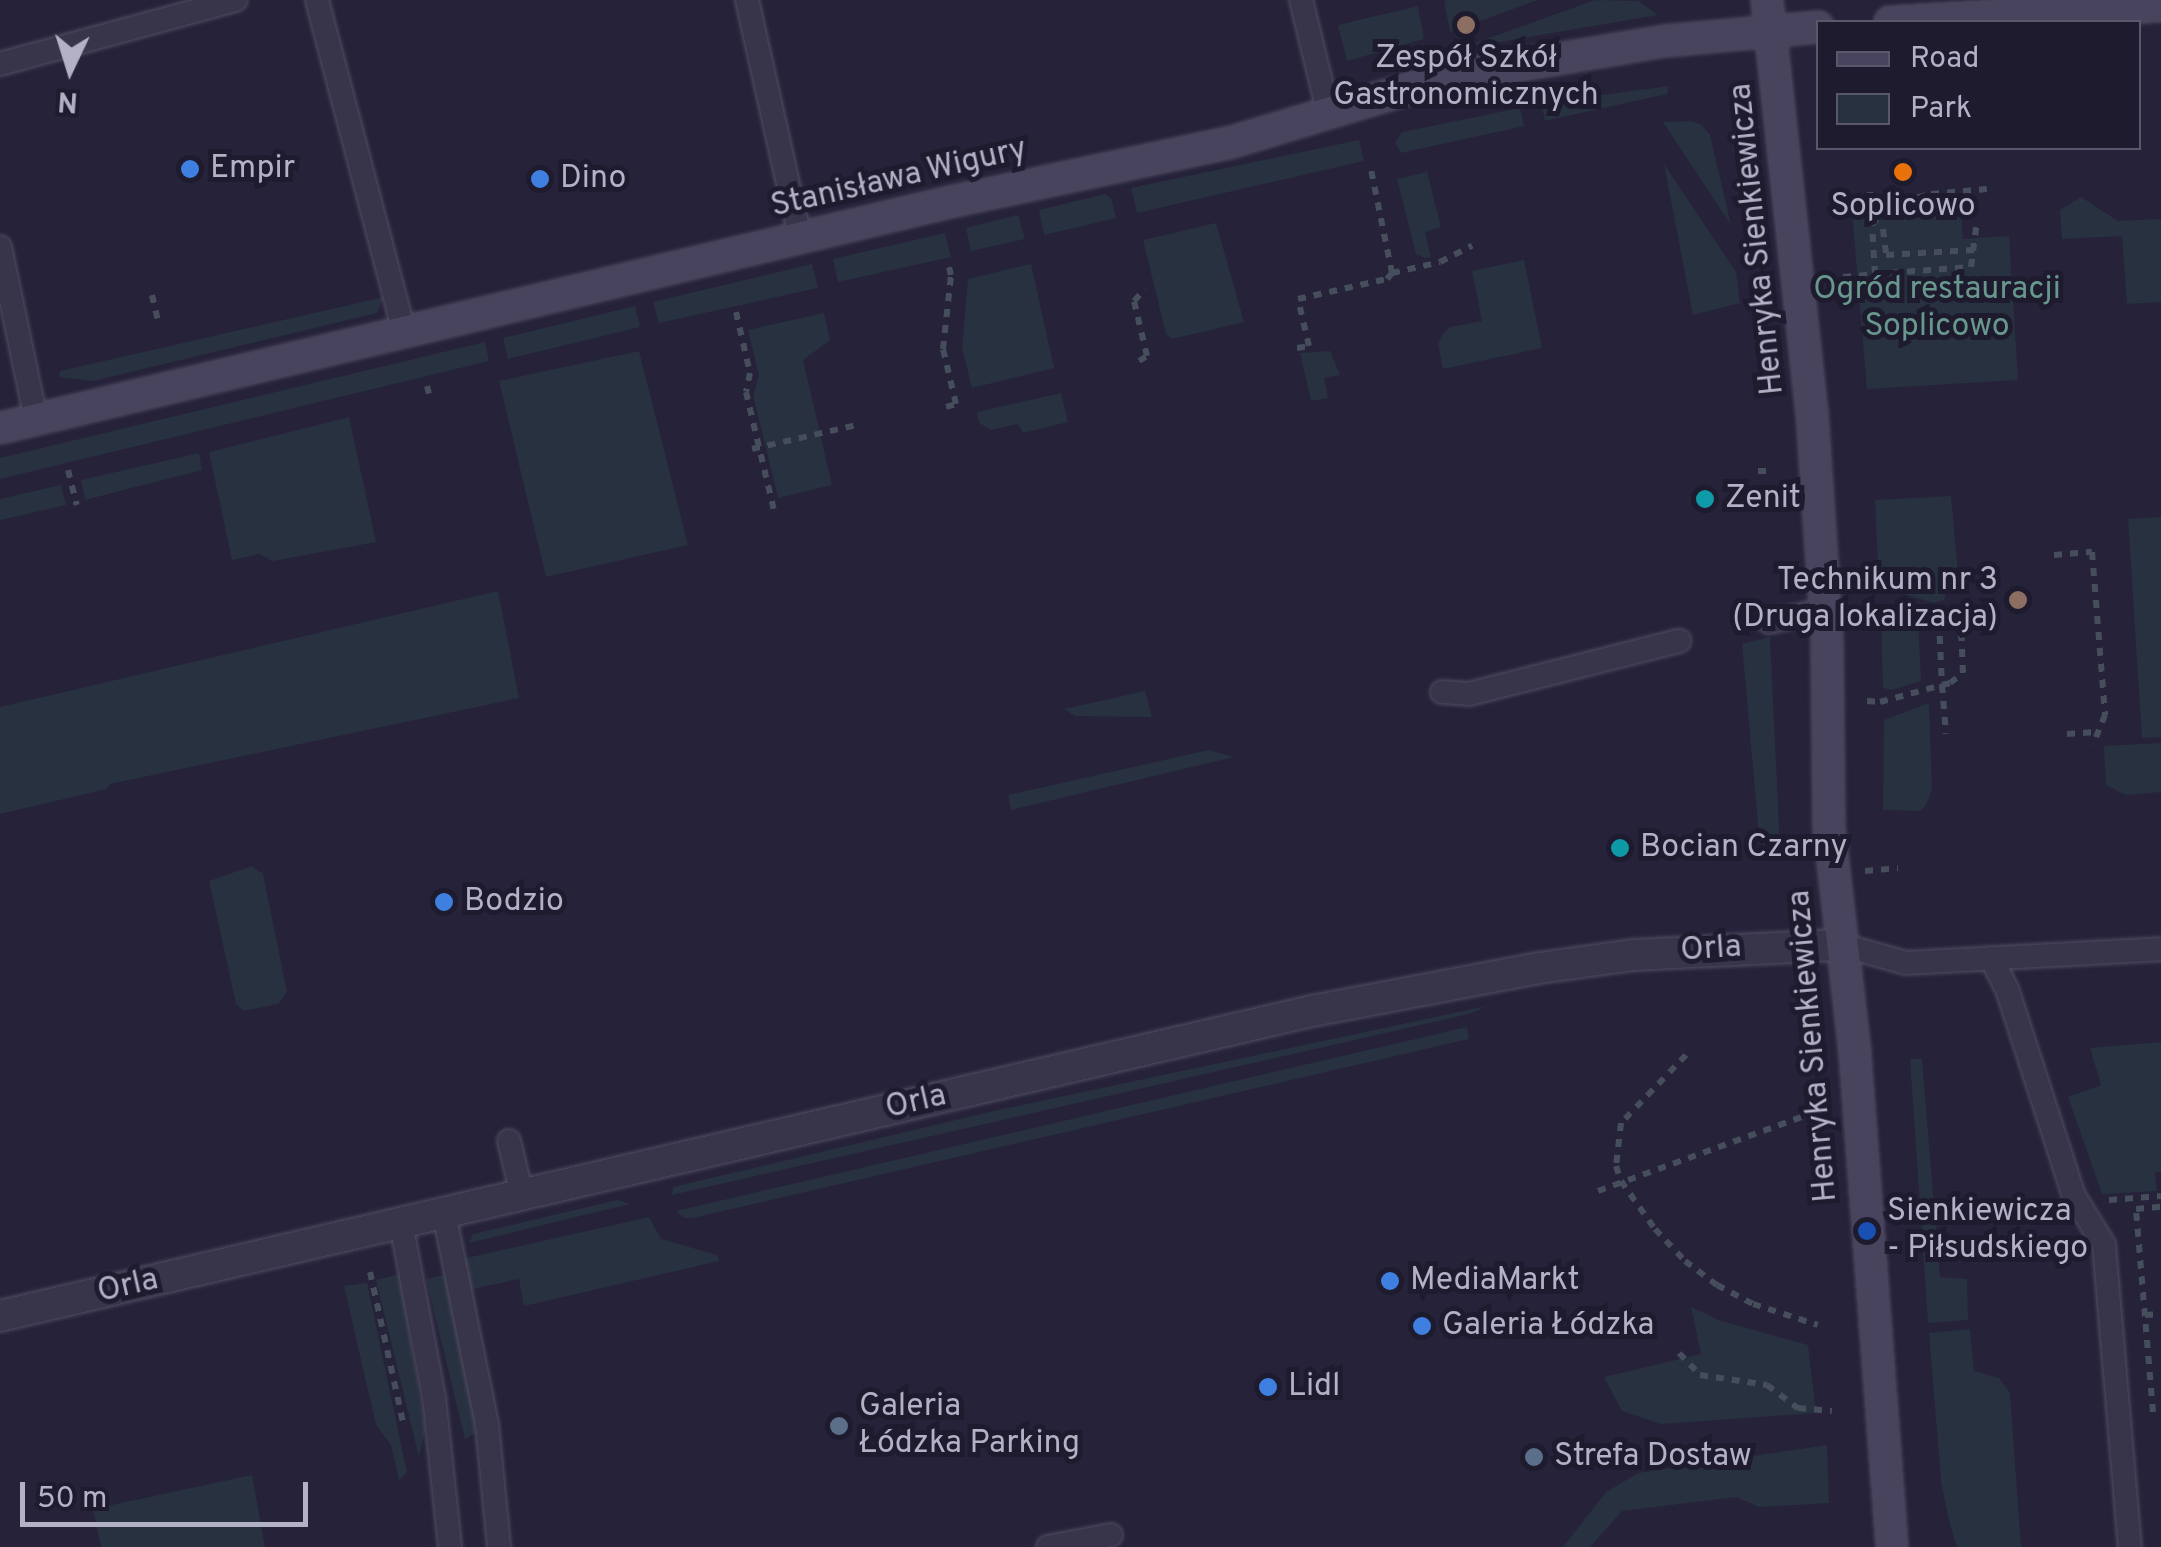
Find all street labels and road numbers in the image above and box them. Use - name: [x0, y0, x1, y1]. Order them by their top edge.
- street label: Henryka Sienkiewicza: [1723, 81, 1793, 397]
- street label: Stanisława Wigury: [767, 131, 1031, 227]
- street label: Henryka Sienkiewicza: [1781, 888, 1847, 1204]
- street label: Orla: [1679, 929, 1743, 971]
- street label: Orla: [882, 1077, 950, 1129]
- street label: Orla: [94, 1261, 162, 1313]

